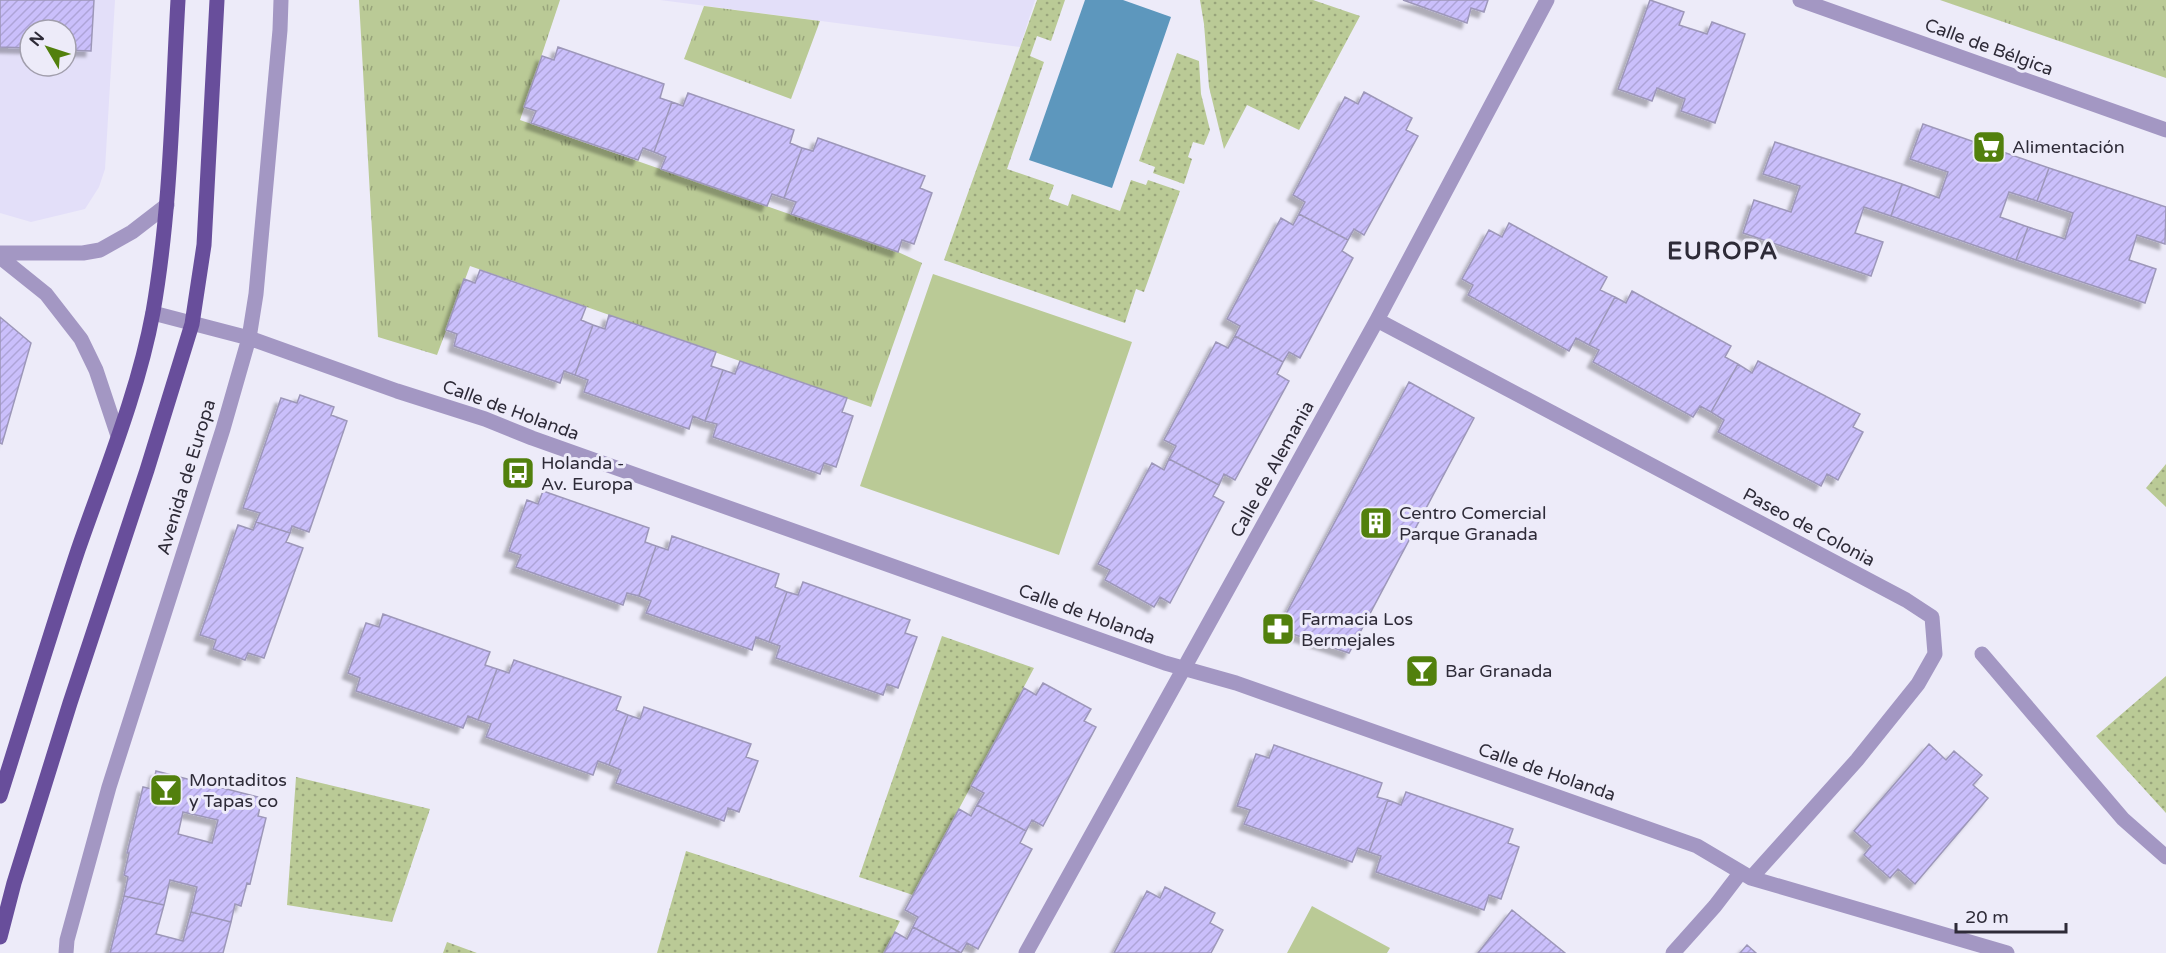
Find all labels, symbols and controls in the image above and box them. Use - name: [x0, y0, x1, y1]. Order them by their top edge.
- street label: Calle de Bélgica: [1922, 14, 2056, 80]
- north arrow: [18, 18, 78, 78]
- text: N: [25, 28, 49, 50]
- supermarket icon: Alimentación: [1971, 129, 2007, 165]
- place label: Alimentación: [2012, 136, 2125, 158]
- district label: EUROPA: [1667, 237, 1779, 266]
- street label: Calle de Holanda: [440, 375, 582, 445]
- street label: Avenida de Europa: [152, 397, 220, 557]
- street label: Calle de Alemania: [1225, 397, 1319, 541]
- place label: Holanda - Av. Europa: [541, 452, 633, 495]
- bus stop icon: Holanda - Av. Europa: [500, 455, 536, 491]
- street label: Paseo de Colonia: [1739, 483, 1879, 571]
- place label: Centro Comercial Parque Granada: [1399, 502, 1546, 545]
- building icon: Centro Comercial Parque Granada: [1358, 505, 1394, 541]
- street label: Calle de Holanda: [1016, 579, 1158, 649]
- place label: Farmacia Los Bermejales: [1301, 608, 1413, 651]
- pharmacy icon: Farmacia Los Bermejales: [1260, 611, 1296, 647]
- bar icon: Bar Granada: [1404, 653, 1440, 689]
- place label: Bar Granada: [1445, 660, 1552, 682]
- street label: Calle de Holanda: [1475, 738, 1619, 806]
- place label: Montaditos y Tapas co: [189, 769, 287, 812]
- bar icon: Montaditos y Tapas co: [148, 772, 184, 808]
- scale bar: [1956, 896, 2066, 934]
- text: 20 m: [1965, 906, 2009, 928]

